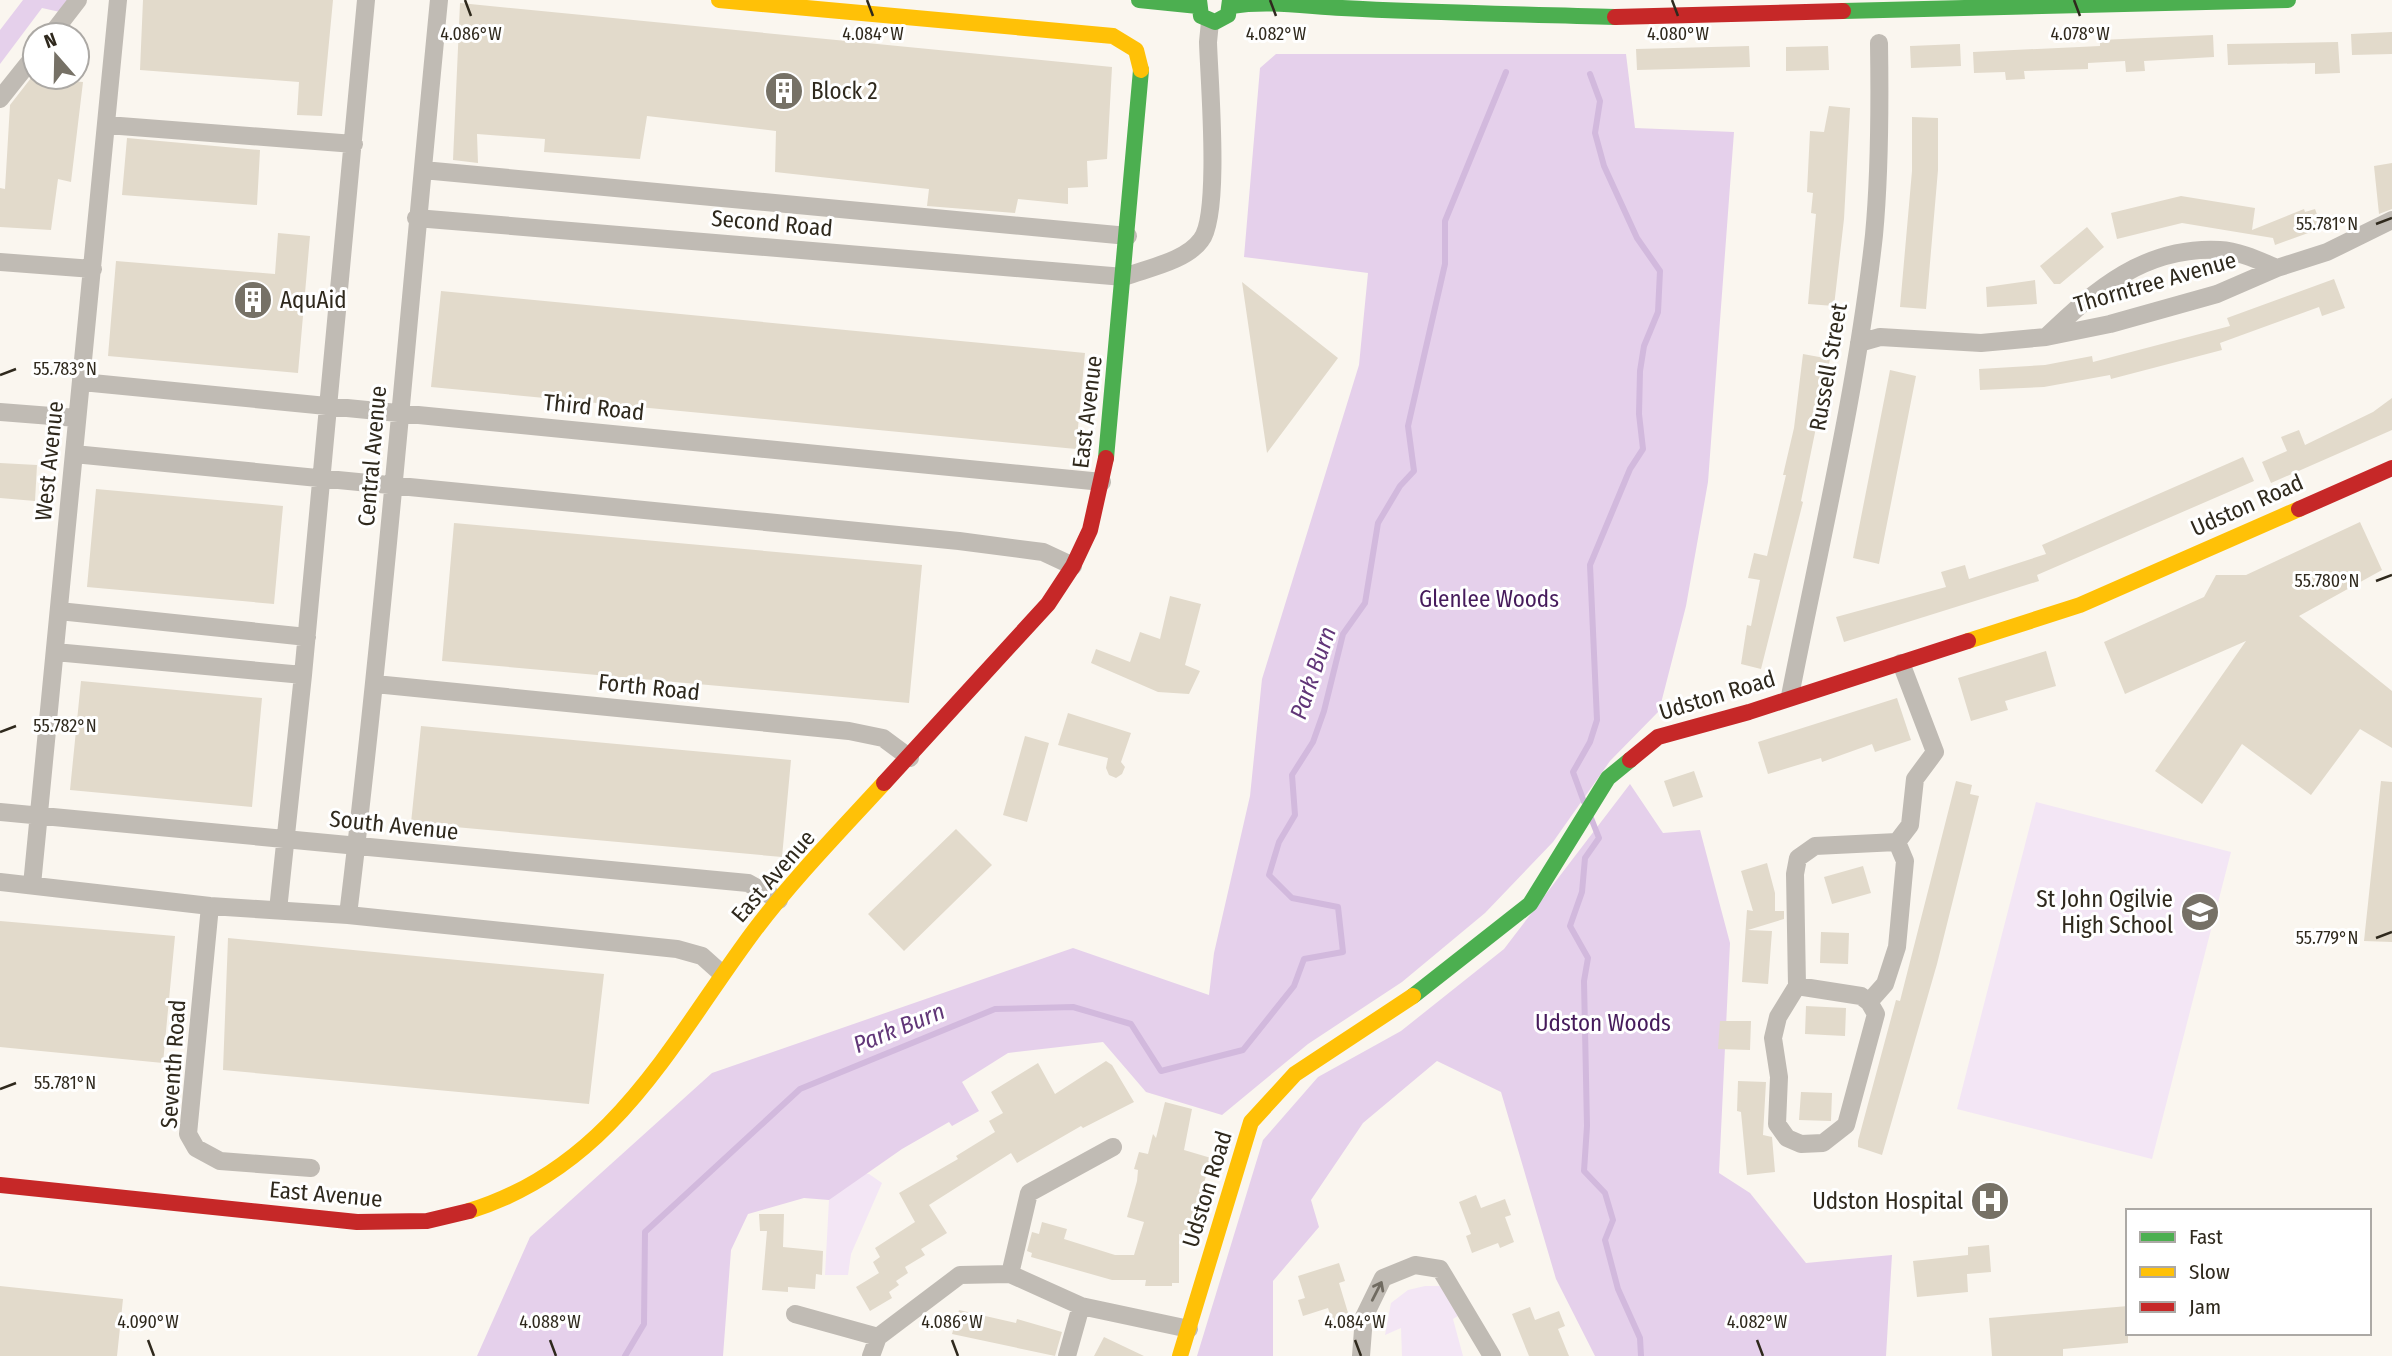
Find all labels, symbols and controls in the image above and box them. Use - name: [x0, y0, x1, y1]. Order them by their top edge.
- north arrow: [21, 21, 91, 91]
- text: 4.086°W: [440, 23, 502, 45]
- text: 4.084°W: [842, 23, 904, 45]
- text: 4.082°W: [1246, 23, 1307, 45]
- text: 4.080°W: [1647, 23, 1710, 45]
- text: 4.078°W: [2050, 23, 2110, 45]
- text: N: [41, 28, 60, 53]
- building icon: Block 2: [763, 70, 805, 112]
- place label: Block 2: [811, 77, 878, 105]
- street label: Second Road: [710, 204, 834, 242]
- text: 55.781°N: [2296, 213, 2358, 235]
- street label: Thorntree Avenue: [2071, 246, 2239, 318]
- building icon: AquAid: [232, 279, 274, 321]
- place label: AquAid: [280, 286, 347, 314]
- street label: Russell Street: [1803, 300, 1853, 433]
- street label: East Avenue: [1066, 354, 1108, 470]
- text: 55.783°N: [33, 358, 97, 380]
- street label: Central Avenue: [352, 384, 392, 528]
- street label: Third Road: [542, 388, 646, 426]
- street label: West Avenue: [29, 400, 69, 522]
- street label: Udston Road: [2186, 468, 2308, 542]
- text: 55.780°N: [2295, 570, 2359, 592]
- park label: Glenlee Woods: [1419, 585, 1559, 613]
- water label: Park Burn: [1284, 623, 1342, 723]
- street label: Udston Road: [1655, 664, 1779, 726]
- street label: Forth Road: [597, 668, 701, 706]
- text: 55.782°N: [33, 715, 97, 737]
- street label: South Avenue: [328, 804, 460, 846]
- street label: East Avenue: [725, 824, 821, 928]
- place label: St John Ogilvie High School: [2036, 885, 2173, 939]
- school or university icon: St John Ogilvie High School: [2179, 891, 2221, 933]
- text: 55.779°N: [2296, 927, 2358, 949]
- water label: Park Burn: [849, 997, 949, 1059]
- street label: Seventh Road: [155, 999, 191, 1129]
- park label: Udston Woods: [1535, 1009, 1671, 1037]
- text: 55.781°N: [34, 1072, 96, 1094]
- street label: Udston Road: [1176, 1127, 1238, 1251]
- street label: East Avenue: [268, 1175, 384, 1213]
- hospital icon: Udston Hospital: [1969, 1180, 2011, 1222]
- place label: Udston Hospital: [1812, 1187, 1963, 1215]
- legend: [2126, 1209, 2371, 1335]
- text: Fast: [2189, 1224, 2223, 1250]
- text: Slow: [2189, 1259, 2230, 1285]
- one-way arrow: [1370, 1281, 1384, 1302]
- text: Jam: [2189, 1294, 2221, 1320]
- text: 4.090°W: [117, 1311, 179, 1333]
- text: 4.088°W: [519, 1311, 581, 1333]
- text: 4.086°W: [921, 1311, 983, 1333]
- text: 4.084°W: [1324, 1311, 1386, 1333]
- text: 4.082°W: [1727, 1311, 1788, 1333]

